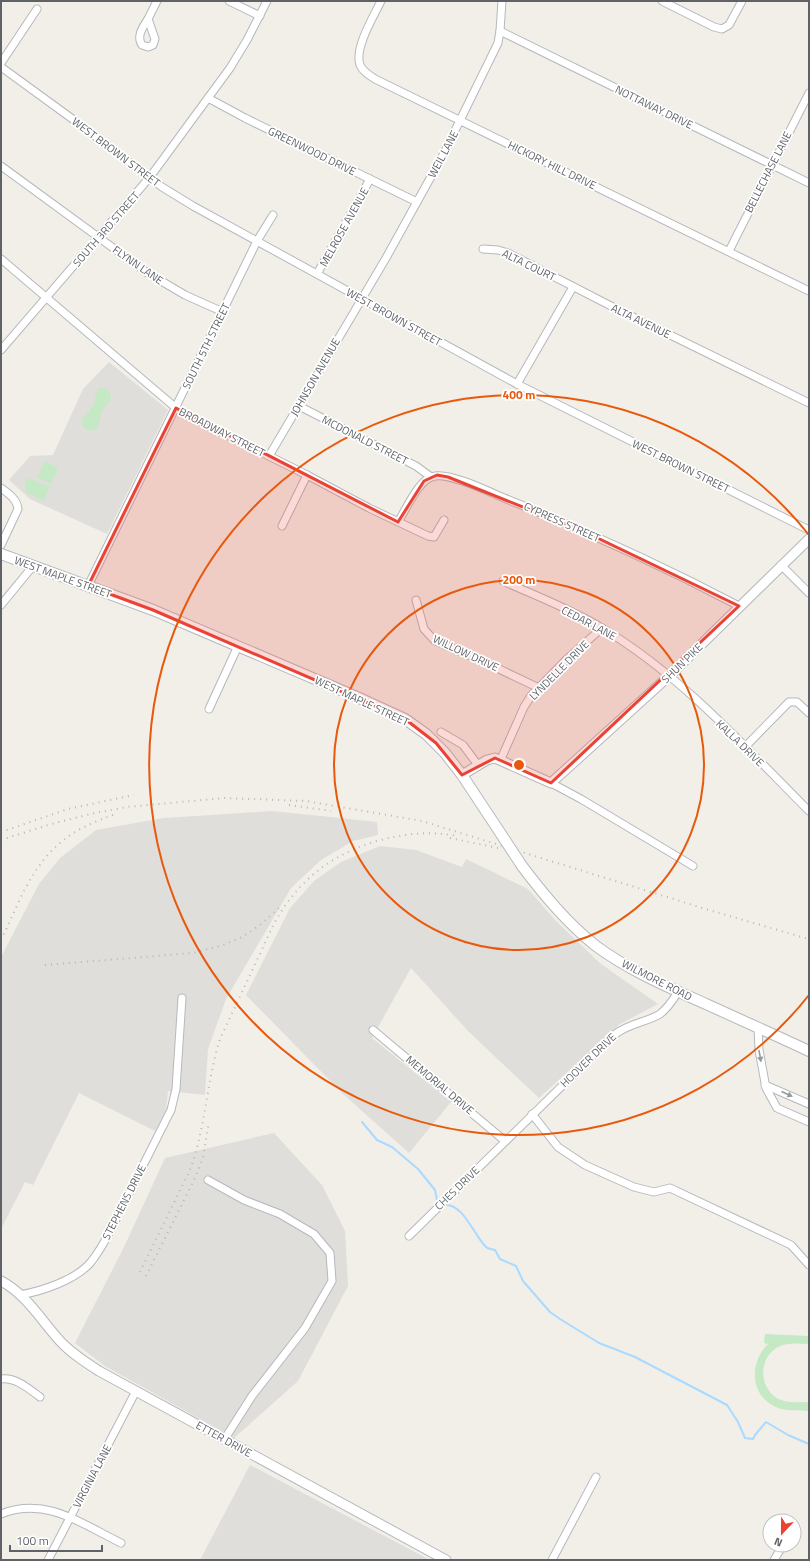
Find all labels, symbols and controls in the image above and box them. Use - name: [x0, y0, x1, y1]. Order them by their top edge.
- street label: NOTTAWAY DRIVE: [612, 81, 696, 133]
- street label: WEST BROWN STREET: [69, 113, 164, 191]
- street label: GREENWOOD DRIVE: [265, 123, 359, 179]
- street label: WEIL LANE: [424, 127, 462, 181]
- street label: BELLECHASE LANE: [741, 129, 795, 215]
- street label: HICKORY HILL DRIVE: [505, 137, 599, 193]
- street label: MELROSE AVENUE: [316, 184, 372, 270]
- street label: SOUTH 3RD STREET: [69, 188, 143, 270]
- street label: FLYNN LANE: [109, 242, 167, 288]
- street label: ALTA COURT: [500, 245, 559, 285]
- street label: WEST BROWN STREET: [343, 284, 445, 350]
- street label: SOUTH 5TH STREET: [178, 300, 234, 392]
- street label: ALTA AVENUE: [609, 300, 673, 342]
- street label: JOHNSON AVENUE: [286, 335, 344, 419]
- text: 400 m: [503, 385, 535, 404]
- street label: BROADWAY STREET: [176, 403, 268, 461]
- street label: MCDONALD STREET: [319, 411, 411, 469]
- street label: WEST BROWN STREET: [629, 435, 733, 497]
- street label: CYPRESS STREET: [521, 498, 603, 546]
- street label: WEST MAPLE STREET: [12, 552, 114, 602]
- text: 200 m: [503, 570, 535, 589]
- street label: CEDAR LANE: [559, 602, 619, 644]
- street label: WILLOW DRIVE: [430, 631, 502, 675]
- street label: LYNDELLE DRIVE: [525, 636, 593, 704]
- street label: SHUN PIKE: [658, 639, 706, 687]
- street label: WEST MAPLE STREET: [312, 672, 412, 730]
- street label: KALLA DRIVE: [712, 716, 768, 770]
- centre of rings: [512, 758, 526, 772]
- street label: WILMORE ROAD: [619, 955, 695, 1005]
- street label: HOOVER DRIVE: [556, 1029, 620, 1091]
- one-way arrow: [757, 1050, 763, 1062]
- street label: MEMORIAL DRIVE: [402, 1052, 478, 1118]
- one-way arrow: [781, 1091, 793, 1098]
- street label: STEPHENS DRIVE: [98, 1162, 150, 1242]
- street label: CHES DRIVE: [431, 1162, 483, 1214]
- street label: ETTER DRIVE: [193, 1417, 255, 1461]
- street label: VIRGINIA LANE: [69, 1441, 115, 1511]
- north arrow: [762, 1513, 802, 1553]
- scale bar: [10, 1527, 102, 1553]
- text: 100 m: [16, 1531, 49, 1550]
- text: N: [772, 1533, 785, 1551]

